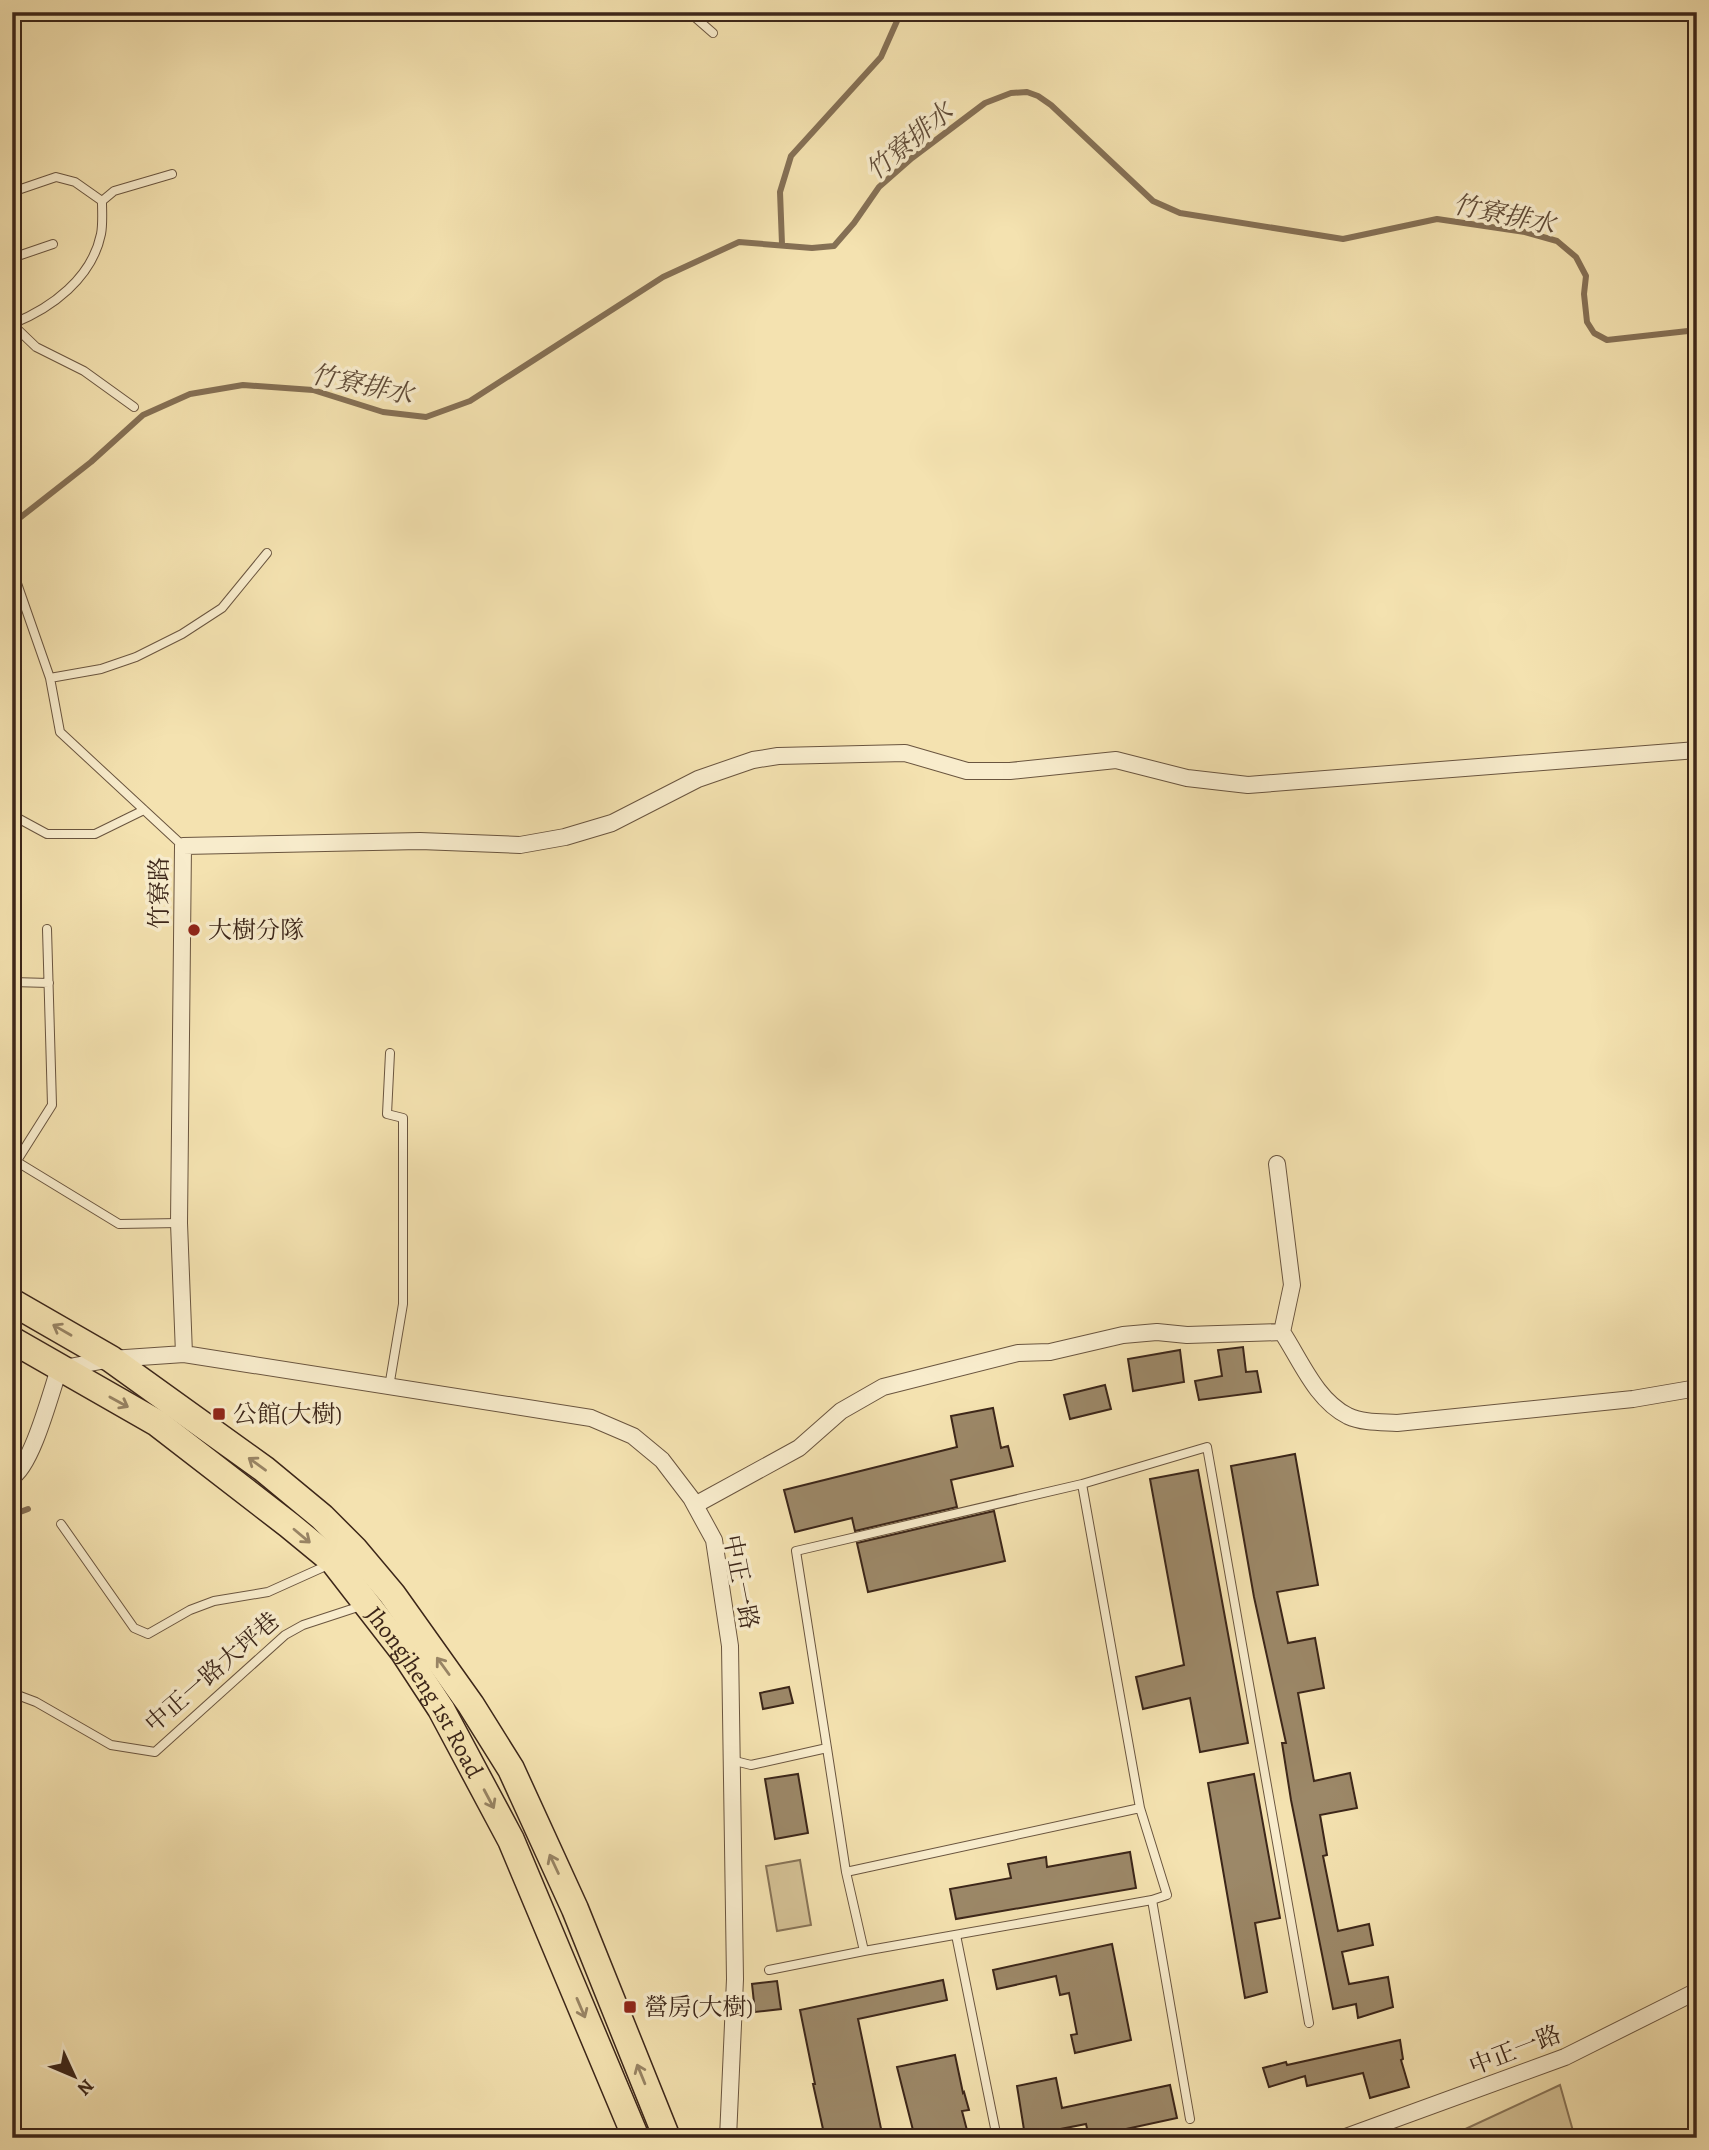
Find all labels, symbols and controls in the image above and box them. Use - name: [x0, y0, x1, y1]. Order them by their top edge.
- water label: 竹寮排水: [858, 93, 963, 188]
- water label: 竹寮排水: [1449, 187, 1561, 243]
- water label: 竹寮排水: [307, 357, 419, 413]
- street label: 竹寮路: [143, 857, 175, 929]
- place label: 大樹分隊: [208, 914, 304, 946]
- marker: 大樹分隊: [186, 922, 202, 938]
- one-way arrow: [52, 1323, 72, 1337]
- one-way arrow: [108, 1396, 129, 1409]
- place label: 公館(大樹): [233, 1398, 342, 1430]
- marker: 公館(大樹): [211, 1406, 227, 1422]
- one-way arrow: [248, 1457, 267, 1472]
- one-way arrow: [293, 1528, 311, 1544]
- street label: 中正一路: [716, 1532, 766, 1632]
- street label: Jhongjheng 1st Road: [358, 1600, 491, 1784]
- street label: 中正一路大坪巷: [138, 1605, 286, 1739]
- one-way arrow: [436, 1657, 451, 1676]
- one-way arrow: [483, 1789, 497, 1809]
- one-way arrow: [547, 1854, 560, 1876]
- place label: 營房(大樹): [644, 1991, 753, 2023]
- one-way arrow: [575, 1996, 588, 2018]
- marker: 營房(大樹): [622, 1999, 638, 2015]
- street label: 中正一路: [1464, 2018, 1566, 2082]
- north arrow: [38, 2042, 108, 2112]
- one-way arrow: [634, 2064, 647, 2086]
- text: N: [71, 2073, 100, 2101]

